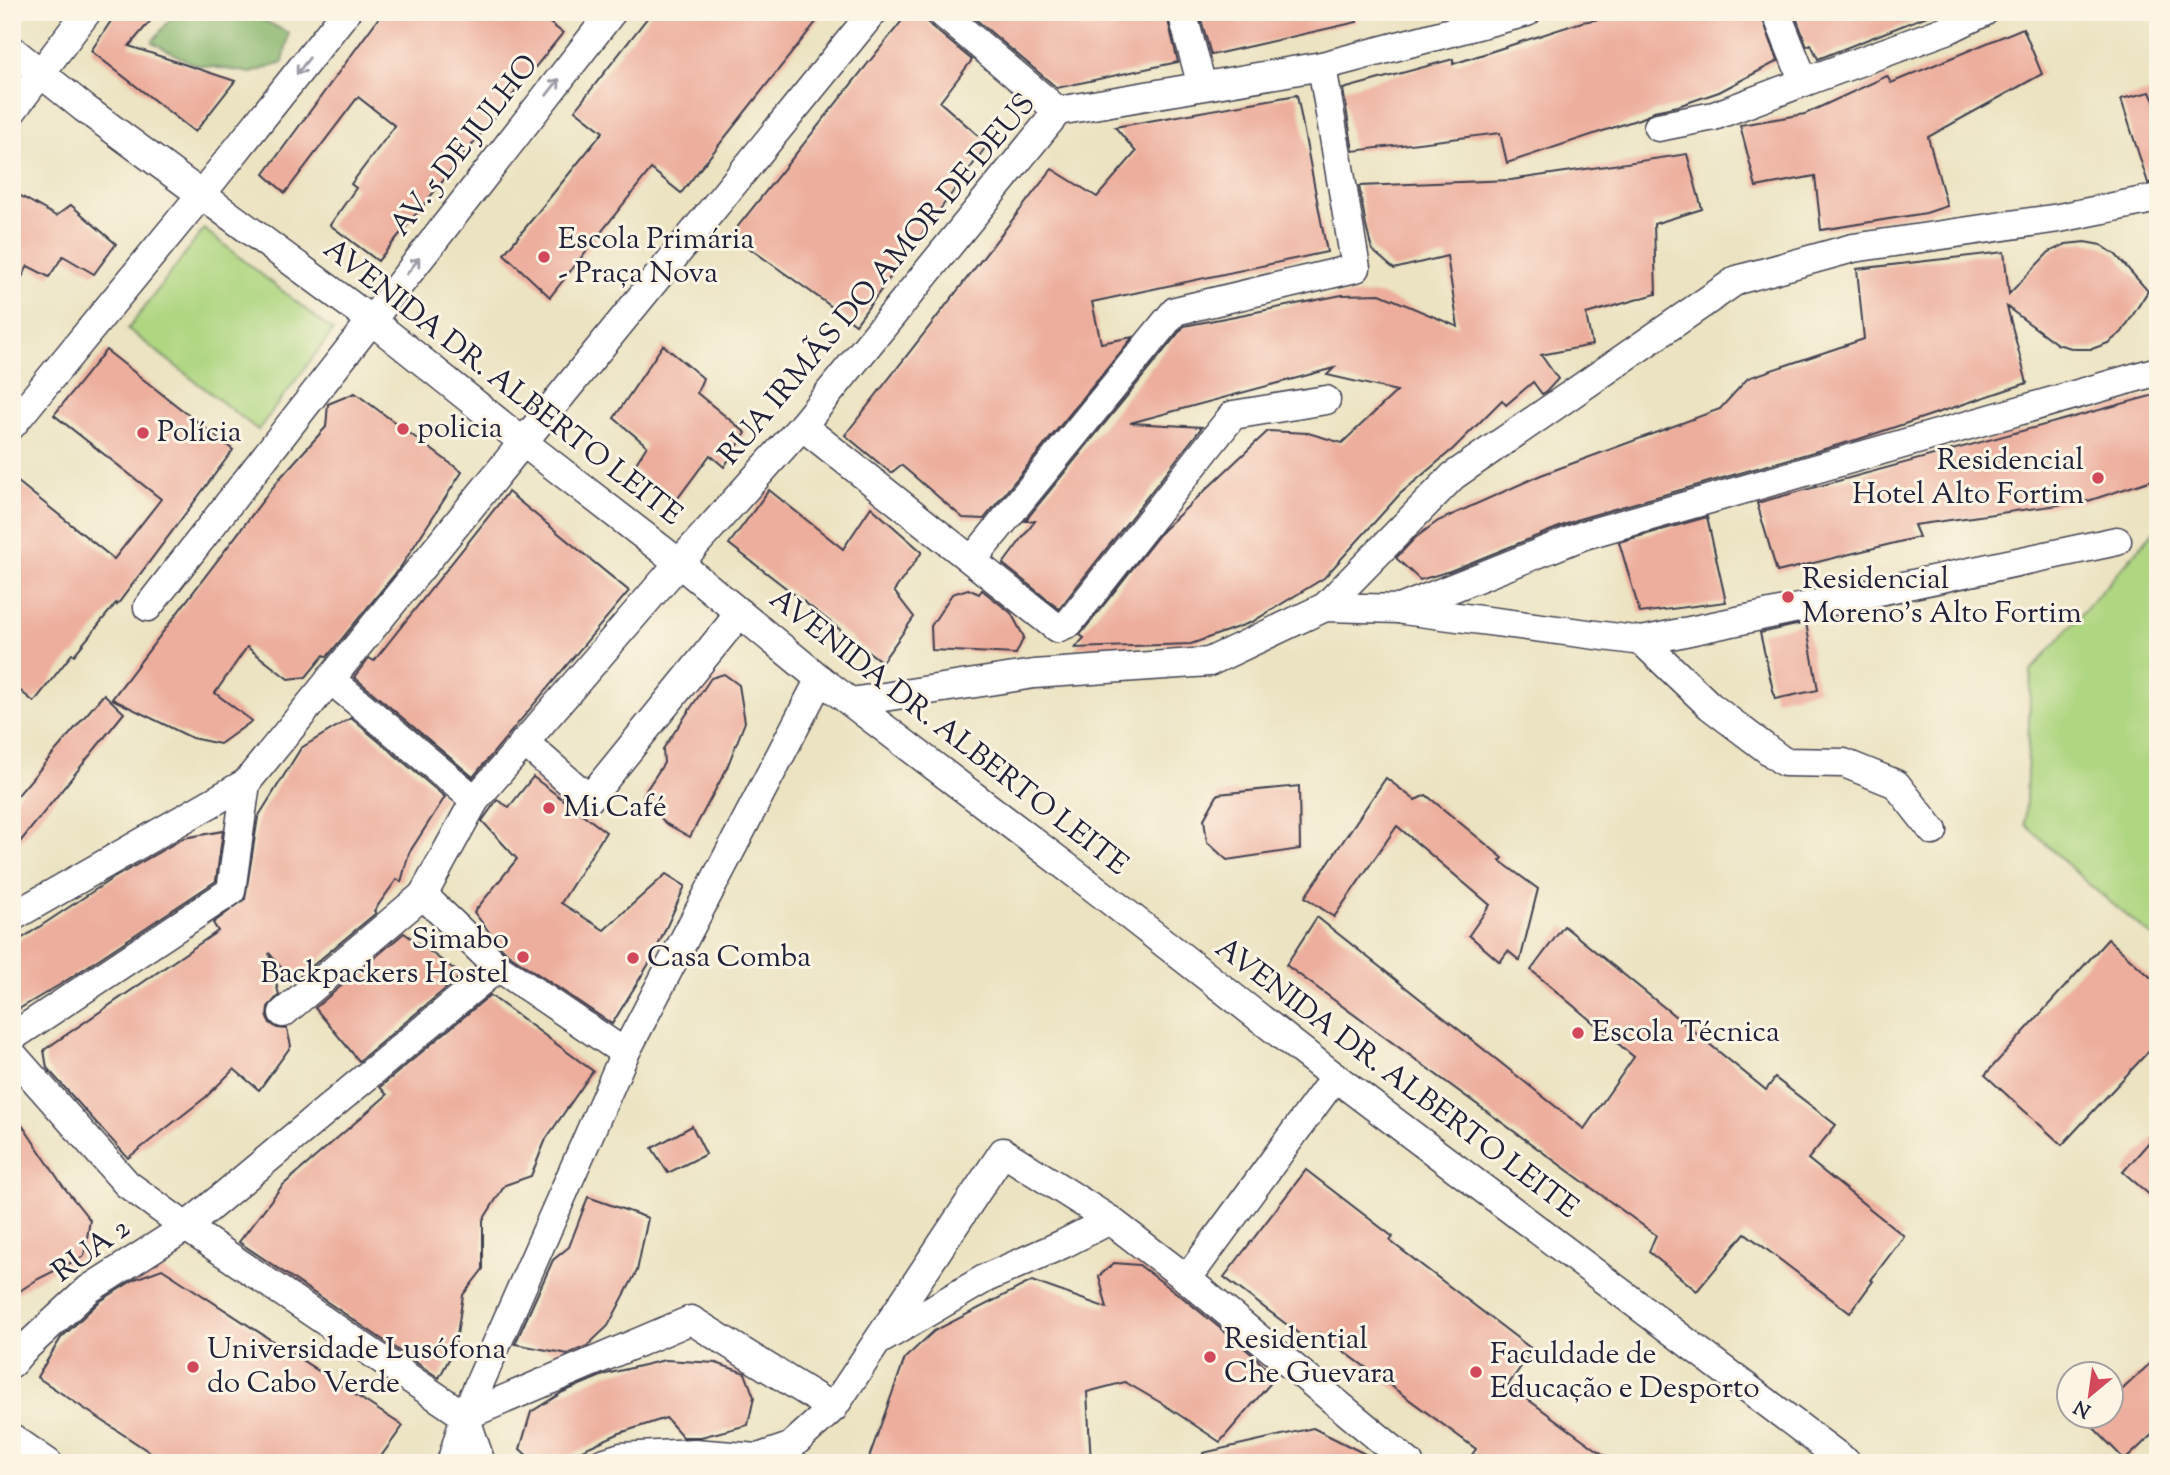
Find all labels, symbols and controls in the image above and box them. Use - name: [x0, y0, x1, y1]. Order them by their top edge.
- street label: AV. 5 DE JULHO: [380, 46, 550, 246]
- one-way arrow: [296, 56, 311, 74]
- one-way arrow: [546, 78, 561, 97]
- street label: RUA IRMÃS DO AMOR DE DEUS: [709, 85, 1047, 475]
- place label: Escola Primária - Praça Nova: [558, 219, 755, 296]
- street label: AVENIDA DR. ALBERTO LEITE: [313, 229, 691, 537]
- marker: Escola Primária - Praça Nova: [536, 249, 552, 265]
- one-way arrow: [405, 258, 420, 276]
- place label: policia: [417, 408, 503, 451]
- place label: Polícia: [157, 412, 242, 455]
- marker: policia: [395, 421, 411, 437]
- marker: Polícia: [135, 425, 151, 441]
- place label: Residencial Hotel Alto Fortim: [1852, 440, 2084, 517]
- marker: Residencial Hotel Alto Fortim: [2090, 470, 2106, 486]
- place label: Residencial Moreno's Alto Fortim: [1802, 559, 2082, 636]
- street label: AVENIDA DR. ALBERTO LEITE: [759, 579, 1137, 887]
- marker: Residencial Moreno's Alto Fortim: [1780, 589, 1796, 605]
- place label: Mi Café: [563, 787, 667, 830]
- marker: Mi Café: [541, 800, 557, 816]
- place label: Simabo Backpackers Hostel: [260, 919, 509, 996]
- street label: AVENIDA DR. ALBERTO LEITE: [1205, 928, 1587, 1230]
- place label: Casa Comba: [647, 937, 811, 980]
- marker: Simabo Backpackers Hostel: [515, 949, 531, 965]
- marker: Casa Comba: [625, 950, 641, 966]
- place label: Escola Técnica: [1592, 1012, 1780, 1055]
- marker: Escola Técnica: [1570, 1025, 1586, 1041]
- street label: RUA 2: [44, 1208, 140, 1294]
- place label: Residential Che Guevara: [1224, 1319, 1396, 1396]
- place label: Universidade Lusófona do Cabo Verde: [207, 1329, 507, 1406]
- place label: Faculdade de Educação e Desporto: [1490, 1334, 1760, 1411]
- marker: Residential Che Guevara: [1202, 1349, 1218, 1365]
- marker: Universidade Lusófona do Cabo Verde: [185, 1359, 201, 1375]
- north arrow: [2054, 1360, 2124, 1430]
- marker: Faculdade de Educação e Desporto: [1468, 1364, 1484, 1380]
- text: N: [2070, 1392, 2096, 1423]

